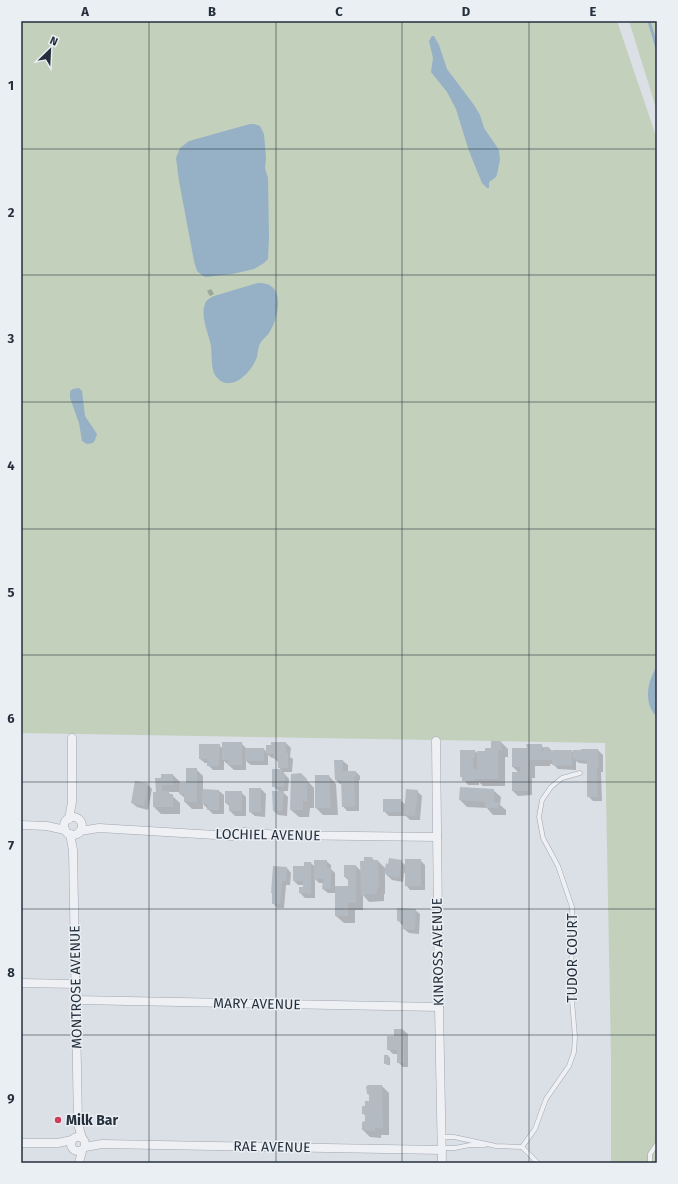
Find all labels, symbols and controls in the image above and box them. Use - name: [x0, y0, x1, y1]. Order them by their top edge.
- text: A: [80, 4, 89, 19]
- text: B: [208, 4, 216, 19]
- text: C: [335, 4, 343, 19]
- text: D: [462, 4, 471, 19]
- text: E: [590, 4, 597, 19]
- north arrow: [30, 30, 70, 70]
- text: N: [48, 34, 60, 49]
- text: 1: [8, 78, 14, 93]
- text: 2: [8, 205, 15, 220]
- text: 3: [7, 331, 15, 346]
- text: 4: [7, 458, 15, 473]
- text: 5: [8, 585, 15, 600]
- text: 6: [7, 711, 15, 726]
- street label: LOCHIEL AVENUE: [215, 826, 321, 844]
- text: 7: [8, 838, 14, 853]
- street label: KINROSS AVENUE: [429, 898, 447, 1006]
- street label: TUDOR COURT: [564, 913, 581, 1003]
- street label: MONTROSE AVENUE: [66, 925, 86, 1049]
- text: 8: [7, 965, 15, 980]
- street label: MARY AVENUE: [213, 995, 301, 1013]
- text: 9: [7, 1091, 15, 1106]
- place label: Milk Bar: [66, 1112, 118, 1129]
- marker: Milk Bar: [53, 1115, 63, 1125]
- street label: RAE AVENUE: [233, 1138, 311, 1156]

